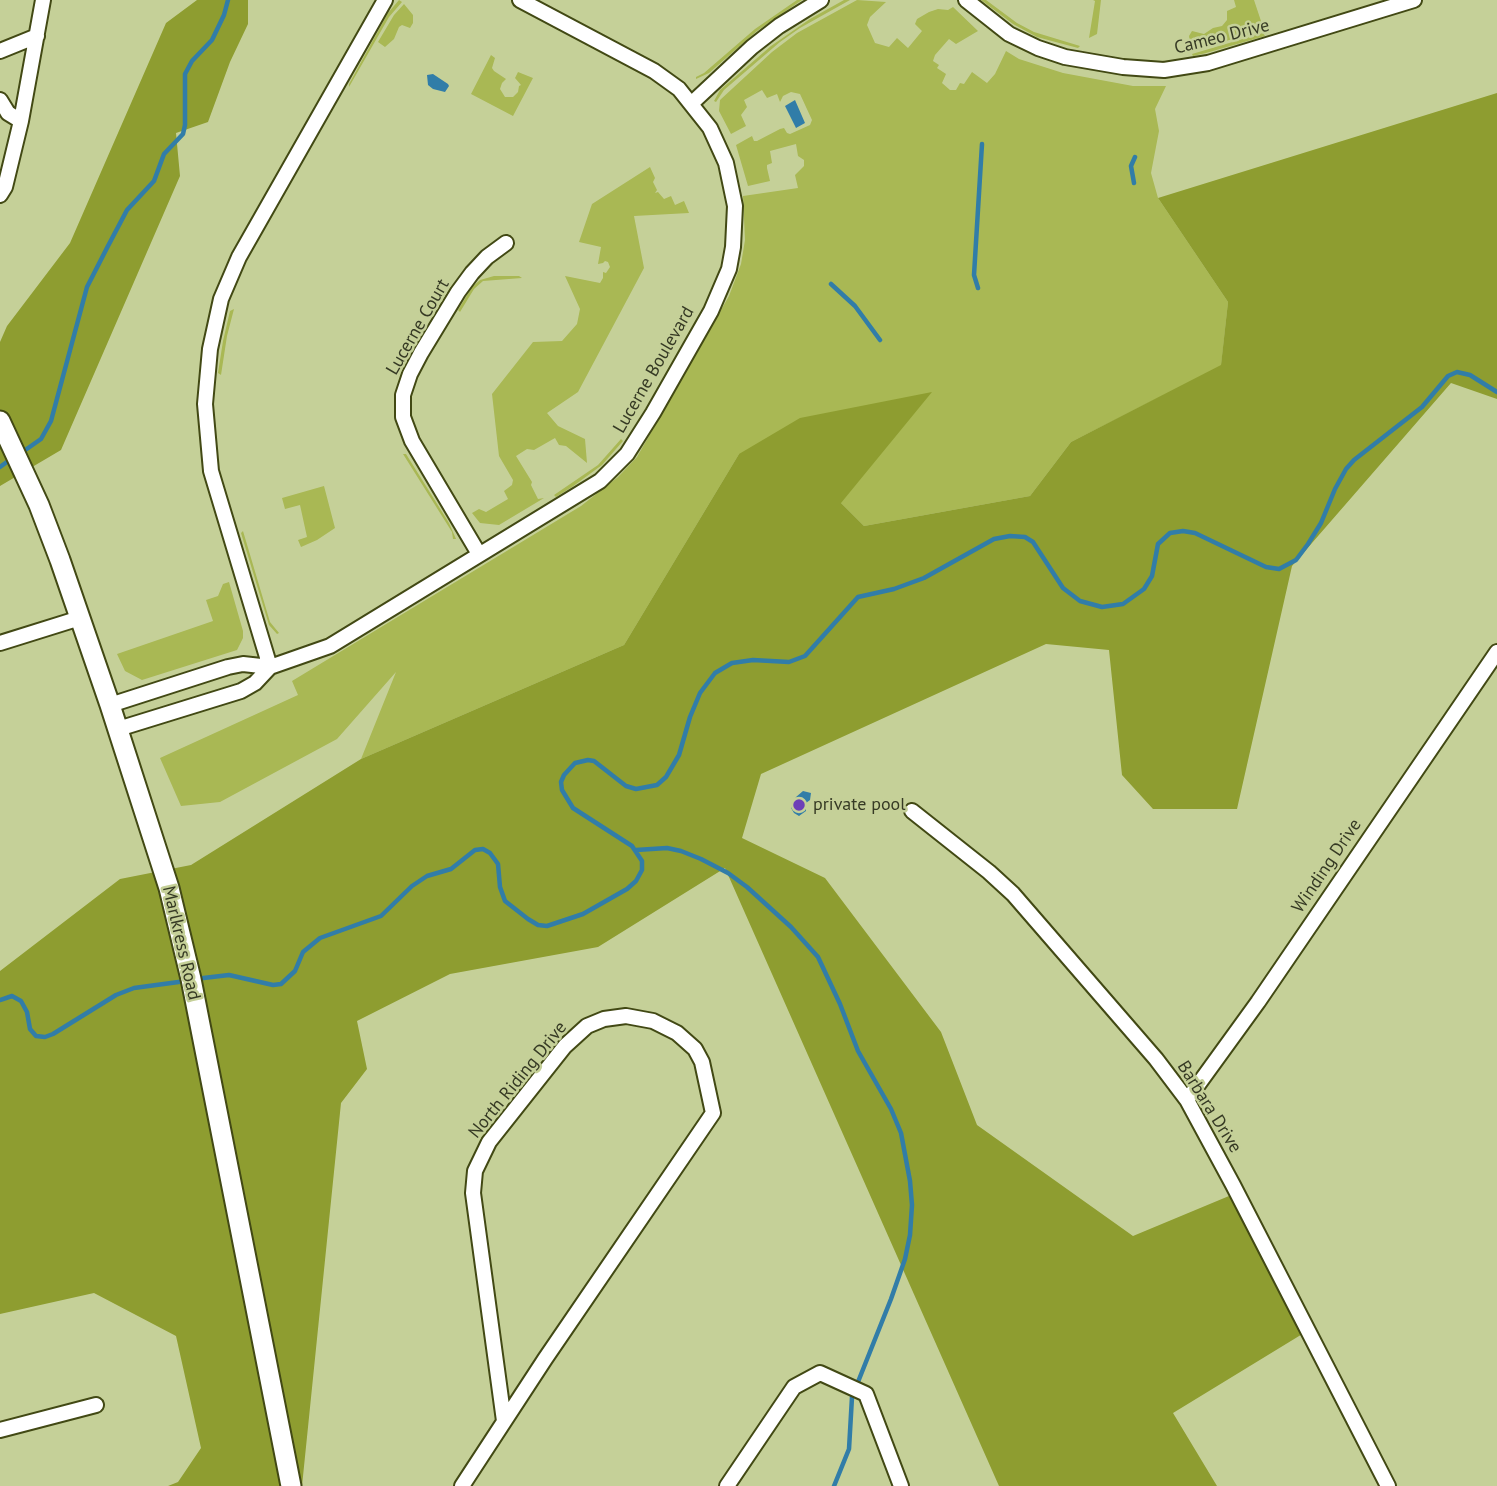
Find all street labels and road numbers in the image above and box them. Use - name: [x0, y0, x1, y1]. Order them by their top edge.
- street label: Cameo Drive: [1172, 15, 1272, 59]
- street label: Lucerne Court: [382, 275, 454, 379]
- street label: Lucerne Boulevard: [609, 303, 699, 437]
- street label: Winding Drive: [1288, 815, 1366, 917]
- street label: Marlkress Road: [157, 884, 205, 1002]
- street label: North Riding Drive: [464, 1017, 572, 1143]
- street label: Barbara Drive: [1172, 1057, 1246, 1157]

